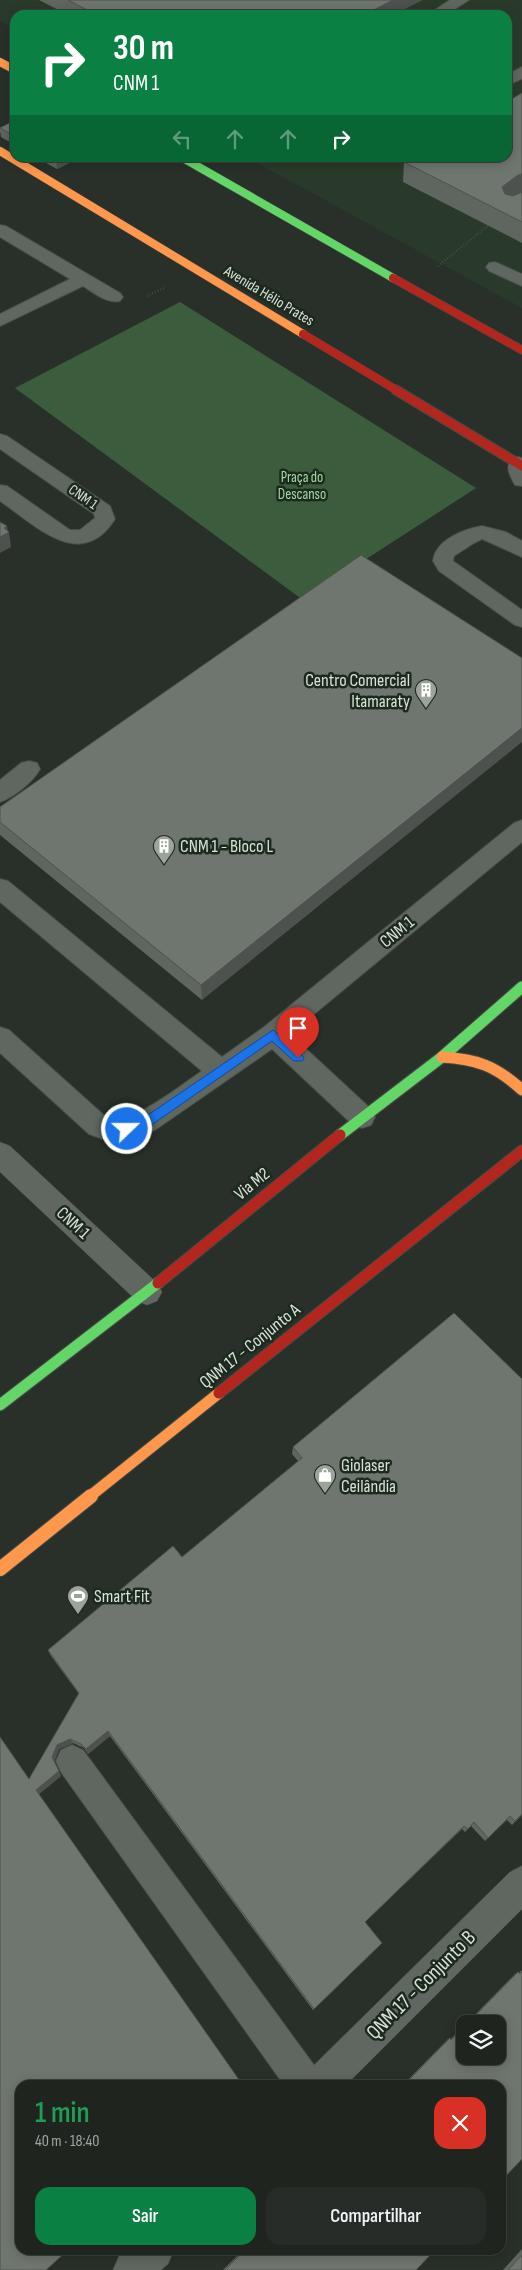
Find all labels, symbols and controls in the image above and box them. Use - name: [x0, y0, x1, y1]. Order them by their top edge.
- text: 30 m: [113, 27, 174, 70]
- icon: right: [30, 30, 95, 95]
- text: CNM 1: [113, 70, 159, 97]
- icon: left: [168, 125, 196, 153]
- icon: ahead: [221, 125, 249, 153]
- icon: ahead: [274, 125, 302, 153]
- icon: right: [327, 125, 355, 153]
- street label: Avenida Hélio Prates: [220, 261, 318, 330]
- park label: Praça do Descanso: [278, 468, 326, 504]
- street label: CNM 1: [65, 480, 102, 514]
- place label: Centro Comercial Itamaraty: [305, 670, 410, 712]
- building icon: Centro Comercial Itamaraty: [414, 678, 438, 709]
- building icon: CNM 1 - Bloco L: [152, 834, 176, 865]
- place label: CNM 1 - Bloco L: [180, 836, 273, 857]
- street label: CNM 1: [376, 912, 419, 952]
- pin: [277, 1007, 319, 1058]
- icon: arrive: [284, 1014, 312, 1042]
- position arrow: [100, 1102, 152, 1154]
- street label: Via M2: [230, 1163, 274, 1205]
- street label: CNM 1: [52, 1202, 94, 1244]
- street label: QNM 17 - Conjunto A: [196, 1299, 305, 1393]
- place label: Giolaser Ceilândia: [341, 1455, 396, 1497]
- shop icon: Giolaser Ceilândia: [313, 1463, 337, 1494]
- sports icon: Smart Fit: [66, 1584, 90, 1615]
- place label: Smart Fit: [94, 1586, 150, 1607]
- street label: QNM 17 - Conjunto B: [361, 1925, 481, 2045]
- map controls: [456, 2015, 506, 2065]
- button: layers: [456, 2015, 506, 2065]
- text: 1 min: [35, 2095, 90, 2131]
- button: close: [434, 2097, 486, 2149]
- text: 40 m · 18:40: [35, 2132, 99, 2151]
- button: Sair: [35, 2187, 256, 2245]
- button: Compartilhar: [266, 2187, 486, 2245]

